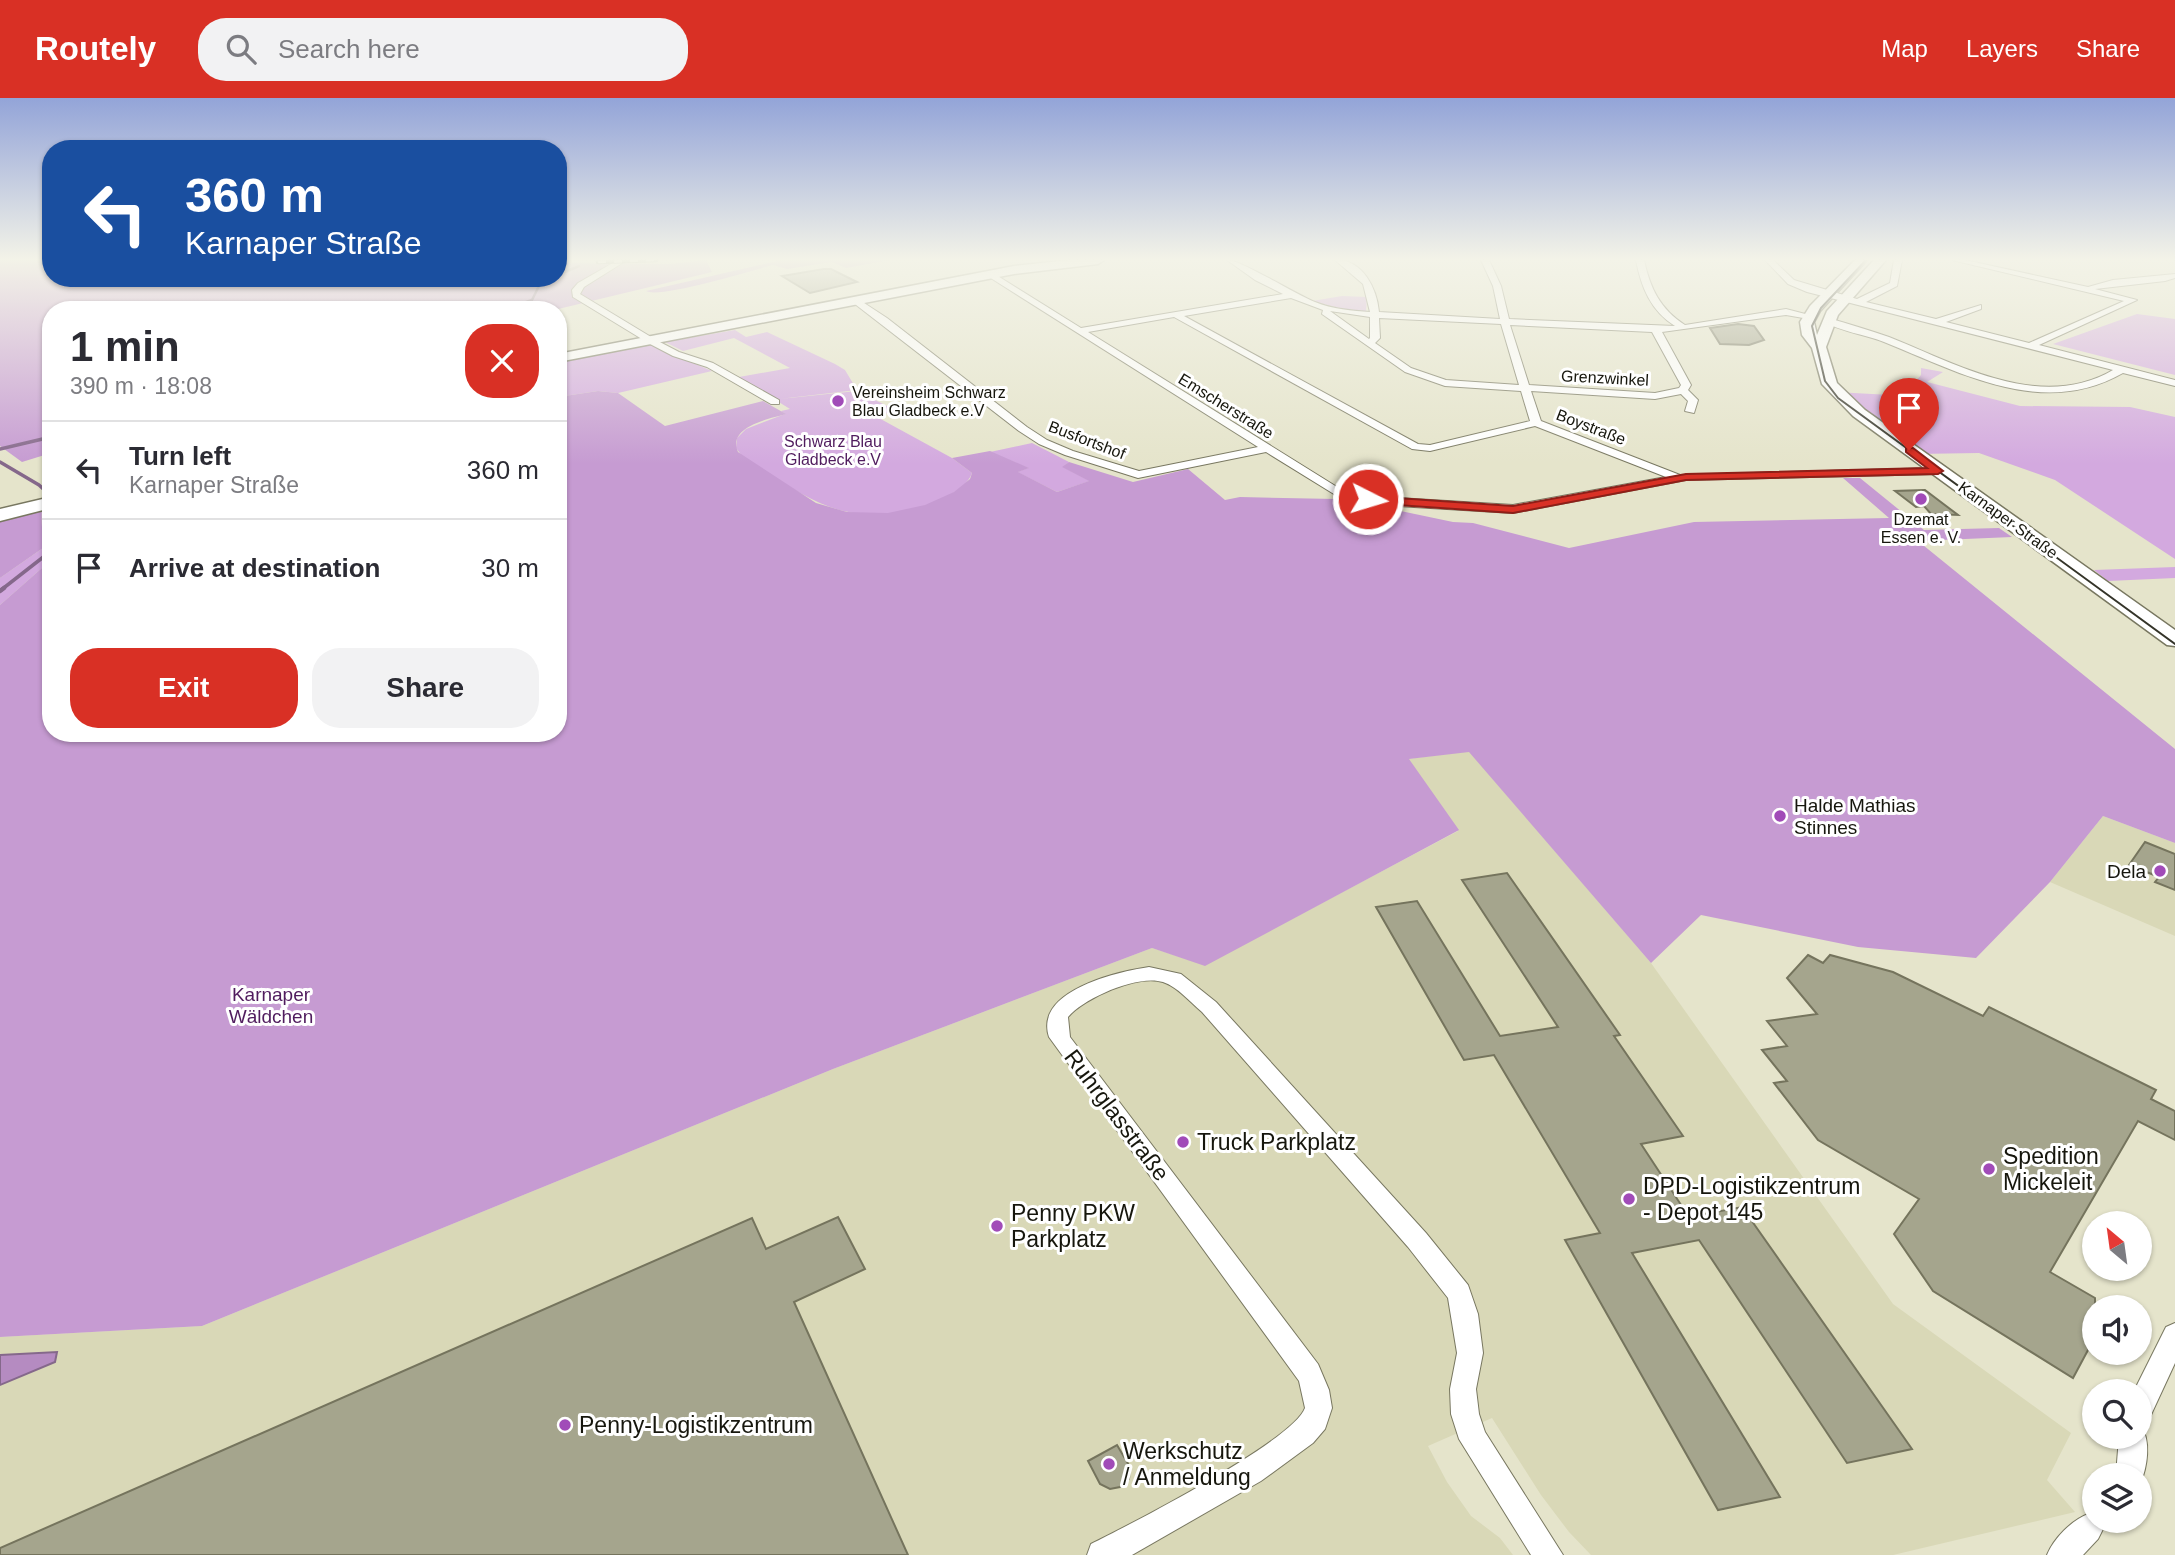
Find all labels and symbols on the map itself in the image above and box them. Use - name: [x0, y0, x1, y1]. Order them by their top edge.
- street label: Grenzwinkel: [1561, 367, 1649, 389]
- street label: Emscherstraße: [1176, 370, 1277, 442]
- pin: [1879, 378, 1939, 450]
- place label: Vereinsheim Schwarz Blau Gladbeck e.V: [852, 384, 1006, 419]
- marker: Vereinsheim Schwarz Blau Gladbeck e.V: [830, 393, 846, 409]
- street label: Boystraße: [1554, 406, 1628, 448]
- street label: Busfortshof: [1046, 418, 1128, 463]
- park label: Schwarz Blau Gladbeck e.V: [784, 433, 882, 468]
- position arrow: [1331, 462, 1405, 536]
- street label: Karnaper Straße: [1955, 478, 2061, 562]
- marker: Dzemat Essen e. V.: [1913, 491, 1929, 507]
- place label: Dzemat Essen e. V.: [1881, 511, 1961, 546]
- place label: Halde Mathias Stinnes: [1794, 795, 1915, 838]
- marker: Halde Mathias Stinnes: [1772, 808, 1788, 824]
- place label: Dela: [2107, 861, 2146, 882]
- marker: Dela: [2152, 863, 2168, 879]
- park label: Karnaper Wäldchen: [229, 984, 313, 1027]
- street label: Ruhrglasstraße: [1059, 1044, 1175, 1186]
- place label: Truck Parkplatz: [1197, 1129, 1356, 1155]
- marker: Truck Parkplatz: [1175, 1134, 1191, 1150]
- place label: Spedition Mickeleit: [2003, 1143, 2099, 1195]
- marker: Spedition Mickeleit: [1981, 1161, 1997, 1177]
- place label: DPD-Logistikzentrum - Depot 145: [1643, 1173, 1860, 1225]
- marker: DPD-Logistikzentrum - Depot 145: [1621, 1191, 1637, 1207]
- place label: Penny PKW Parkplatz: [1011, 1200, 1135, 1252]
- north arrow: [2082, 1211, 2152, 1281]
- marker: Penny PKW Parkplatz: [989, 1218, 1005, 1234]
- place label: Penny-Logistikzentrum: [579, 1412, 813, 1438]
- marker: Penny-Logistikzentrum: [557, 1417, 573, 1433]
- place label: Werkschutz / Anmeldung: [1123, 1438, 1251, 1490]
- marker: Werkschutz / Anmeldung: [1101, 1456, 1117, 1472]

